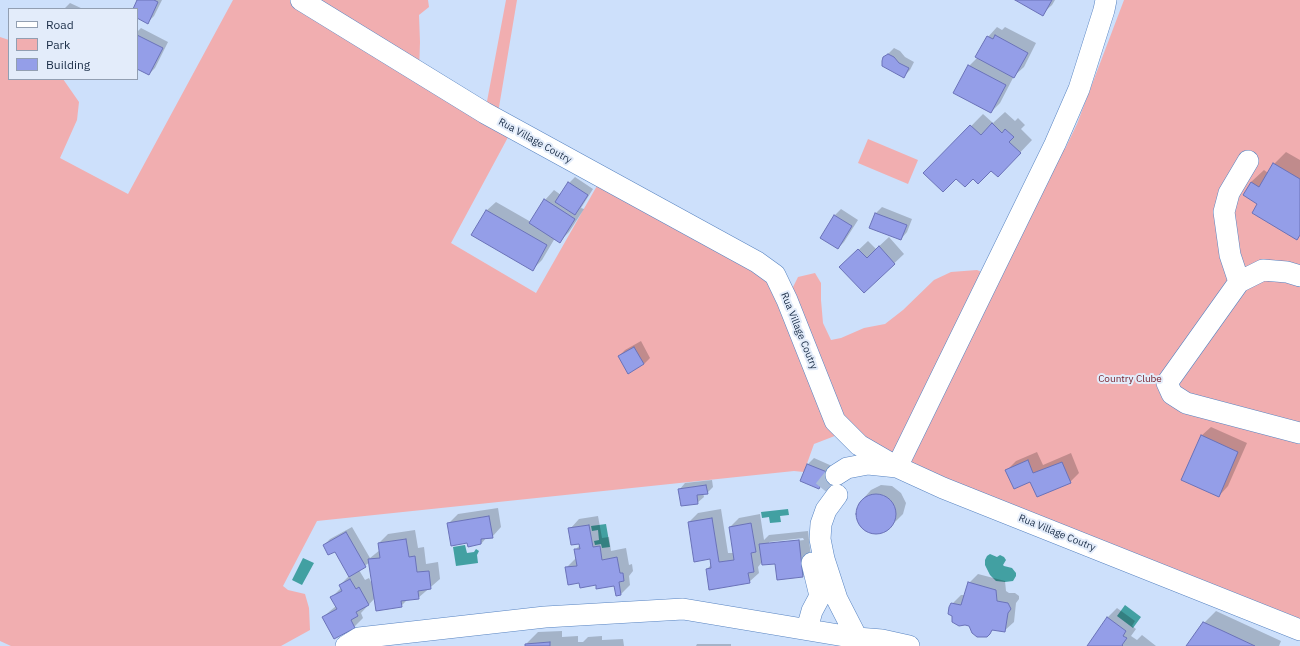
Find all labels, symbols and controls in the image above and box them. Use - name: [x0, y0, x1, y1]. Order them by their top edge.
- legend: [8, 8, 138, 80]
- text: Road: [46, 17, 74, 32]
- text: Park: [46, 37, 70, 52]
- text: Building: [46, 57, 90, 72]
- street label: Rua Village Coutry: [496, 116, 574, 166]
- street label: Rua Village Coutry: [778, 291, 820, 371]
- park label: Country Clube: [1098, 373, 1162, 385]
- street label: Rua Village Coutry: [1017, 512, 1097, 554]

